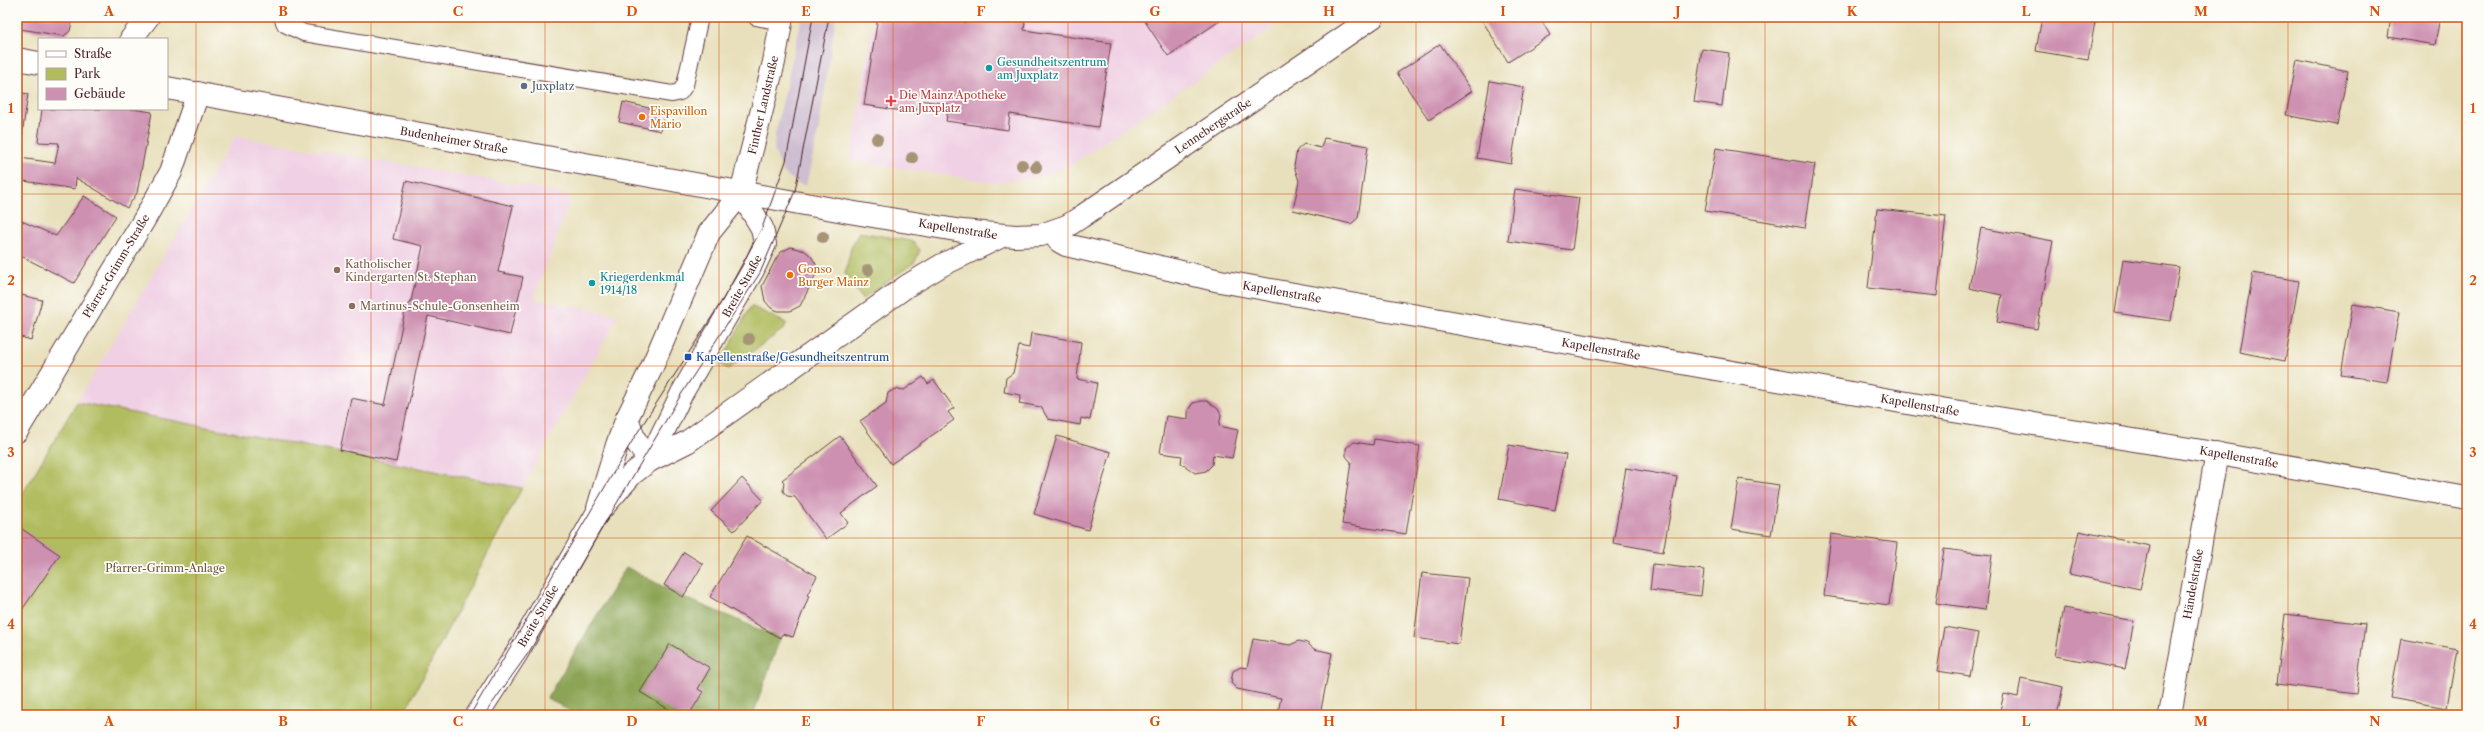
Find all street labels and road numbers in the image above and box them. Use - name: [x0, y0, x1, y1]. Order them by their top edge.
- street label: Finther Landstraße: [745, 54, 781, 156]
- street label: Lennebergstraße: [1172, 95, 1254, 157]
- street label: Budenheimer Straße: [399, 124, 509, 156]
- street label: Pfarrer-Grimm-Straße: [79, 212, 153, 320]
- street label: Kapellenstraße: [918, 216, 998, 242]
- street label: Breite Straße: [719, 252, 765, 320]
- street label: Kapellenstraße: [1242, 278, 1322, 306]
- street label: Kapellenstraße: [1561, 335, 1641, 363]
- street label: Kapellenstraße: [1880, 391, 1960, 419]
- street label: Kapellenstraße: [2199, 443, 2279, 471]
- street label: Händelstraße: [2180, 548, 2206, 620]
- street label: Breite Straße: [515, 582, 561, 650]

